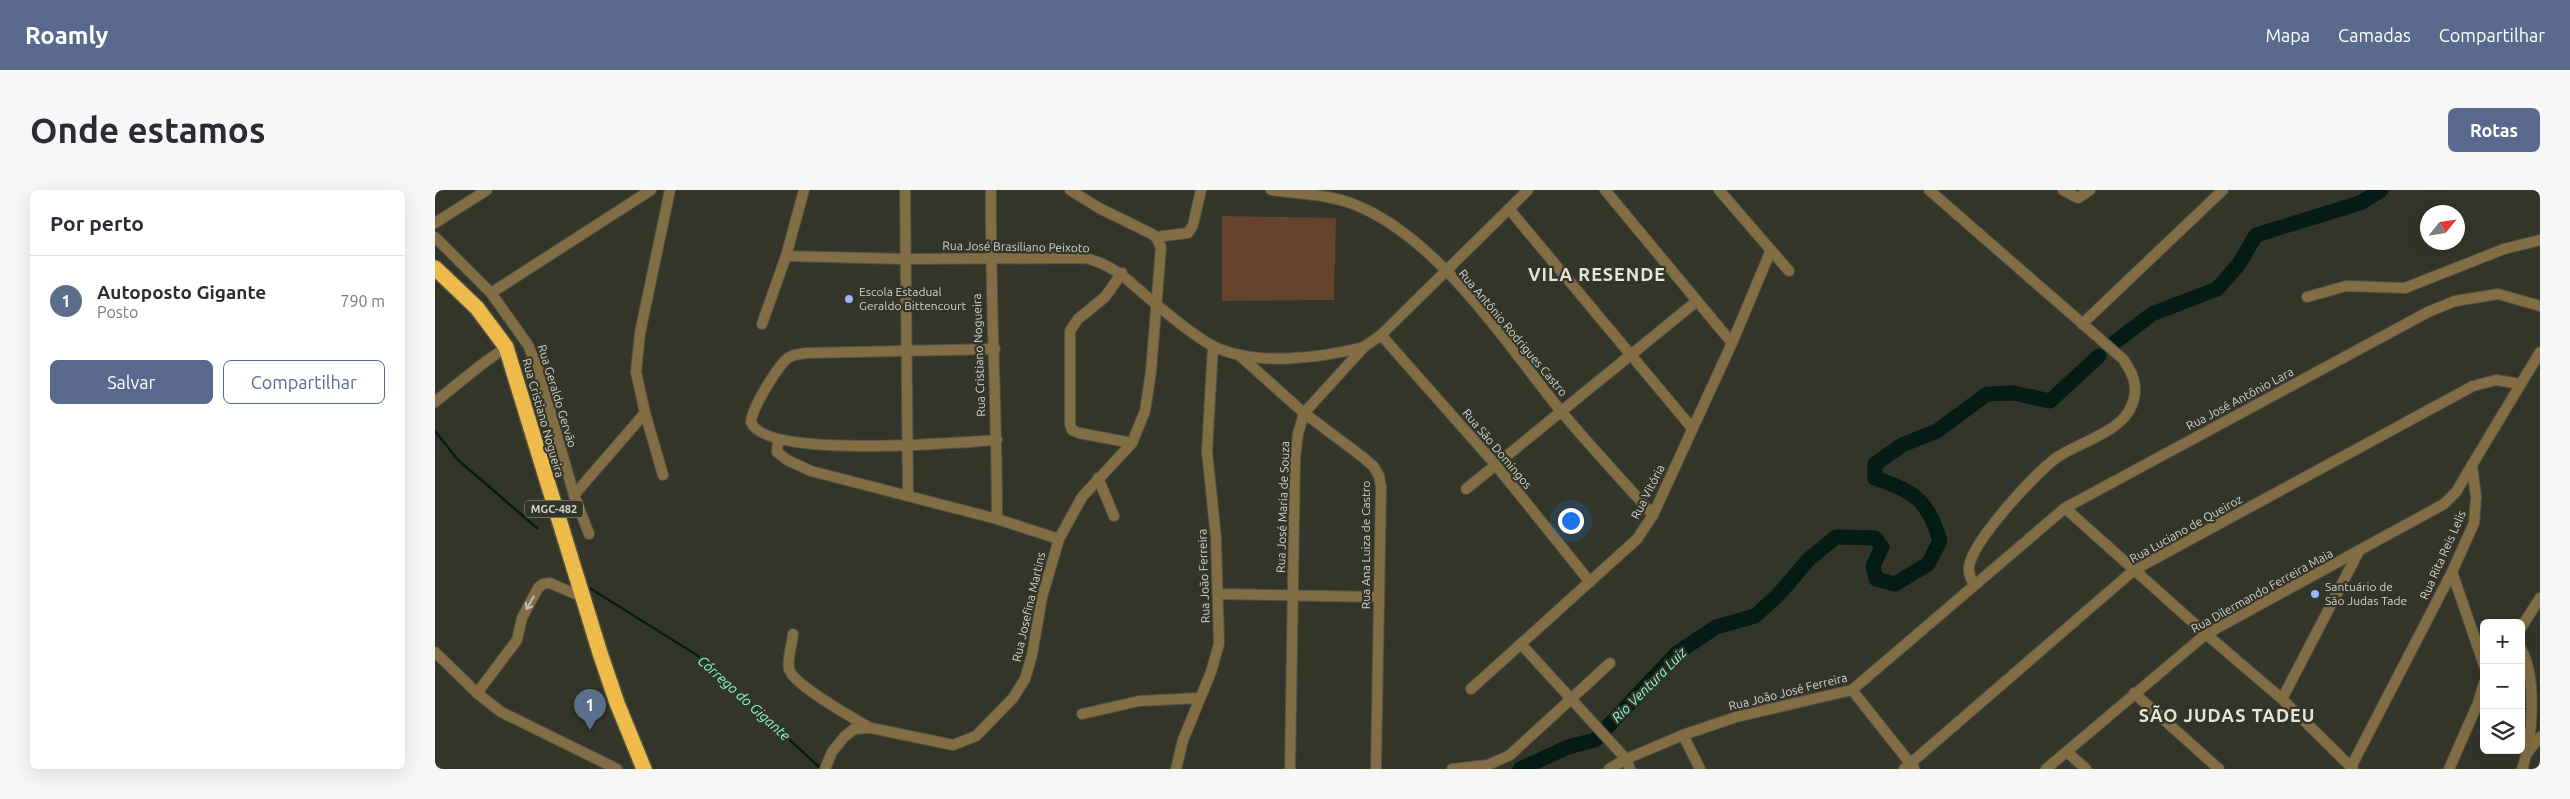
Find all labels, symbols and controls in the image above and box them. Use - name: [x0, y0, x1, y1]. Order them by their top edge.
- text: Roamly: [25, 22, 108, 49]
- text: Mapa: [2265, 25, 2310, 45]
- text: Camadas: [2338, 25, 2411, 45]
- text: Compartilhar: [2439, 25, 2545, 45]
- button: Rotas: [2448, 108, 2540, 152]
- text: Onde estamos: [30, 110, 265, 150]
- north arrow: [2420, 205, 2465, 250]
- text: Por perto: [50, 211, 144, 235]
- street label: Rua José Brasiliano Peixoto: [942, 239, 1090, 254]
- district label: VILA RESENDE: [1528, 264, 1666, 284]
- street label: Rua Antônio Rodrigues Castro: [1457, 267, 1570, 399]
- text: Autoposto Gigante: [97, 281, 266, 303]
- place label: Escola Estadual Geraldo Bittencourt: [859, 285, 967, 312]
- text: 1: [61, 292, 71, 310]
- text: 790 m: [340, 292, 385, 310]
- marker: Escola Estadual Geraldo Bittencourt: [843, 293, 855, 305]
- street label: Rua Cristiano Nogueira: [970, 293, 987, 417]
- text: Posto: [97, 303, 138, 321]
- street label: Rua Geraldo Gervão: [536, 343, 579, 449]
- street label: Rua Cristiano Nogueira: [520, 357, 567, 479]
- button: Salvar: [50, 360, 213, 404]
- button: Compartilhar: [223, 360, 385, 404]
- street label: Rua José Antônio Lara: [2184, 365, 2296, 432]
- street label: Rua São Domingos: [1460, 406, 1535, 491]
- street label: Rua José Maria de Souza: [1274, 441, 1291, 573]
- street label: Rua Vitória: [1628, 462, 1667, 521]
- street label: Rua Ana Luiza de Castro: [1359, 481, 1372, 609]
- street label: Rua Luciano de Queiroz: [2127, 492, 2245, 565]
- road number: MGC-482: [525, 500, 583, 518]
- your location: [1558, 508, 1584, 534]
- street label: Rua Rita Reis Lelis: [2417, 508, 2468, 601]
- street label: Rua João Ferreira: [1195, 529, 1212, 623]
- street label: Rua Dilermando Ferreira Maia: [2189, 546, 2335, 635]
- street label: Rua Josefina Martins: [1010, 551, 1047, 663]
- place label: Santuário de São Judas Tade: [2325, 580, 2407, 607]
- marker: Santuário de São Judas Tade: [2309, 588, 2321, 600]
- one-way arrow: [525, 596, 535, 611]
- map controls: [2480, 619, 2525, 754]
- button: +: [2480, 619, 2525, 664]
- water label: Rio Ventura Luiz: [1608, 644, 1690, 726]
- water label: Córrego do Gigante: [694, 652, 794, 744]
- button: −: [2480, 664, 2525, 709]
- street label: Rua João José Ferreira: [1727, 670, 1849, 713]
- pin: 1: [574, 689, 606, 730]
- district label: SÃO JUDAS TADEU: [2139, 705, 2315, 725]
- button: layers: [2480, 709, 2525, 754]

